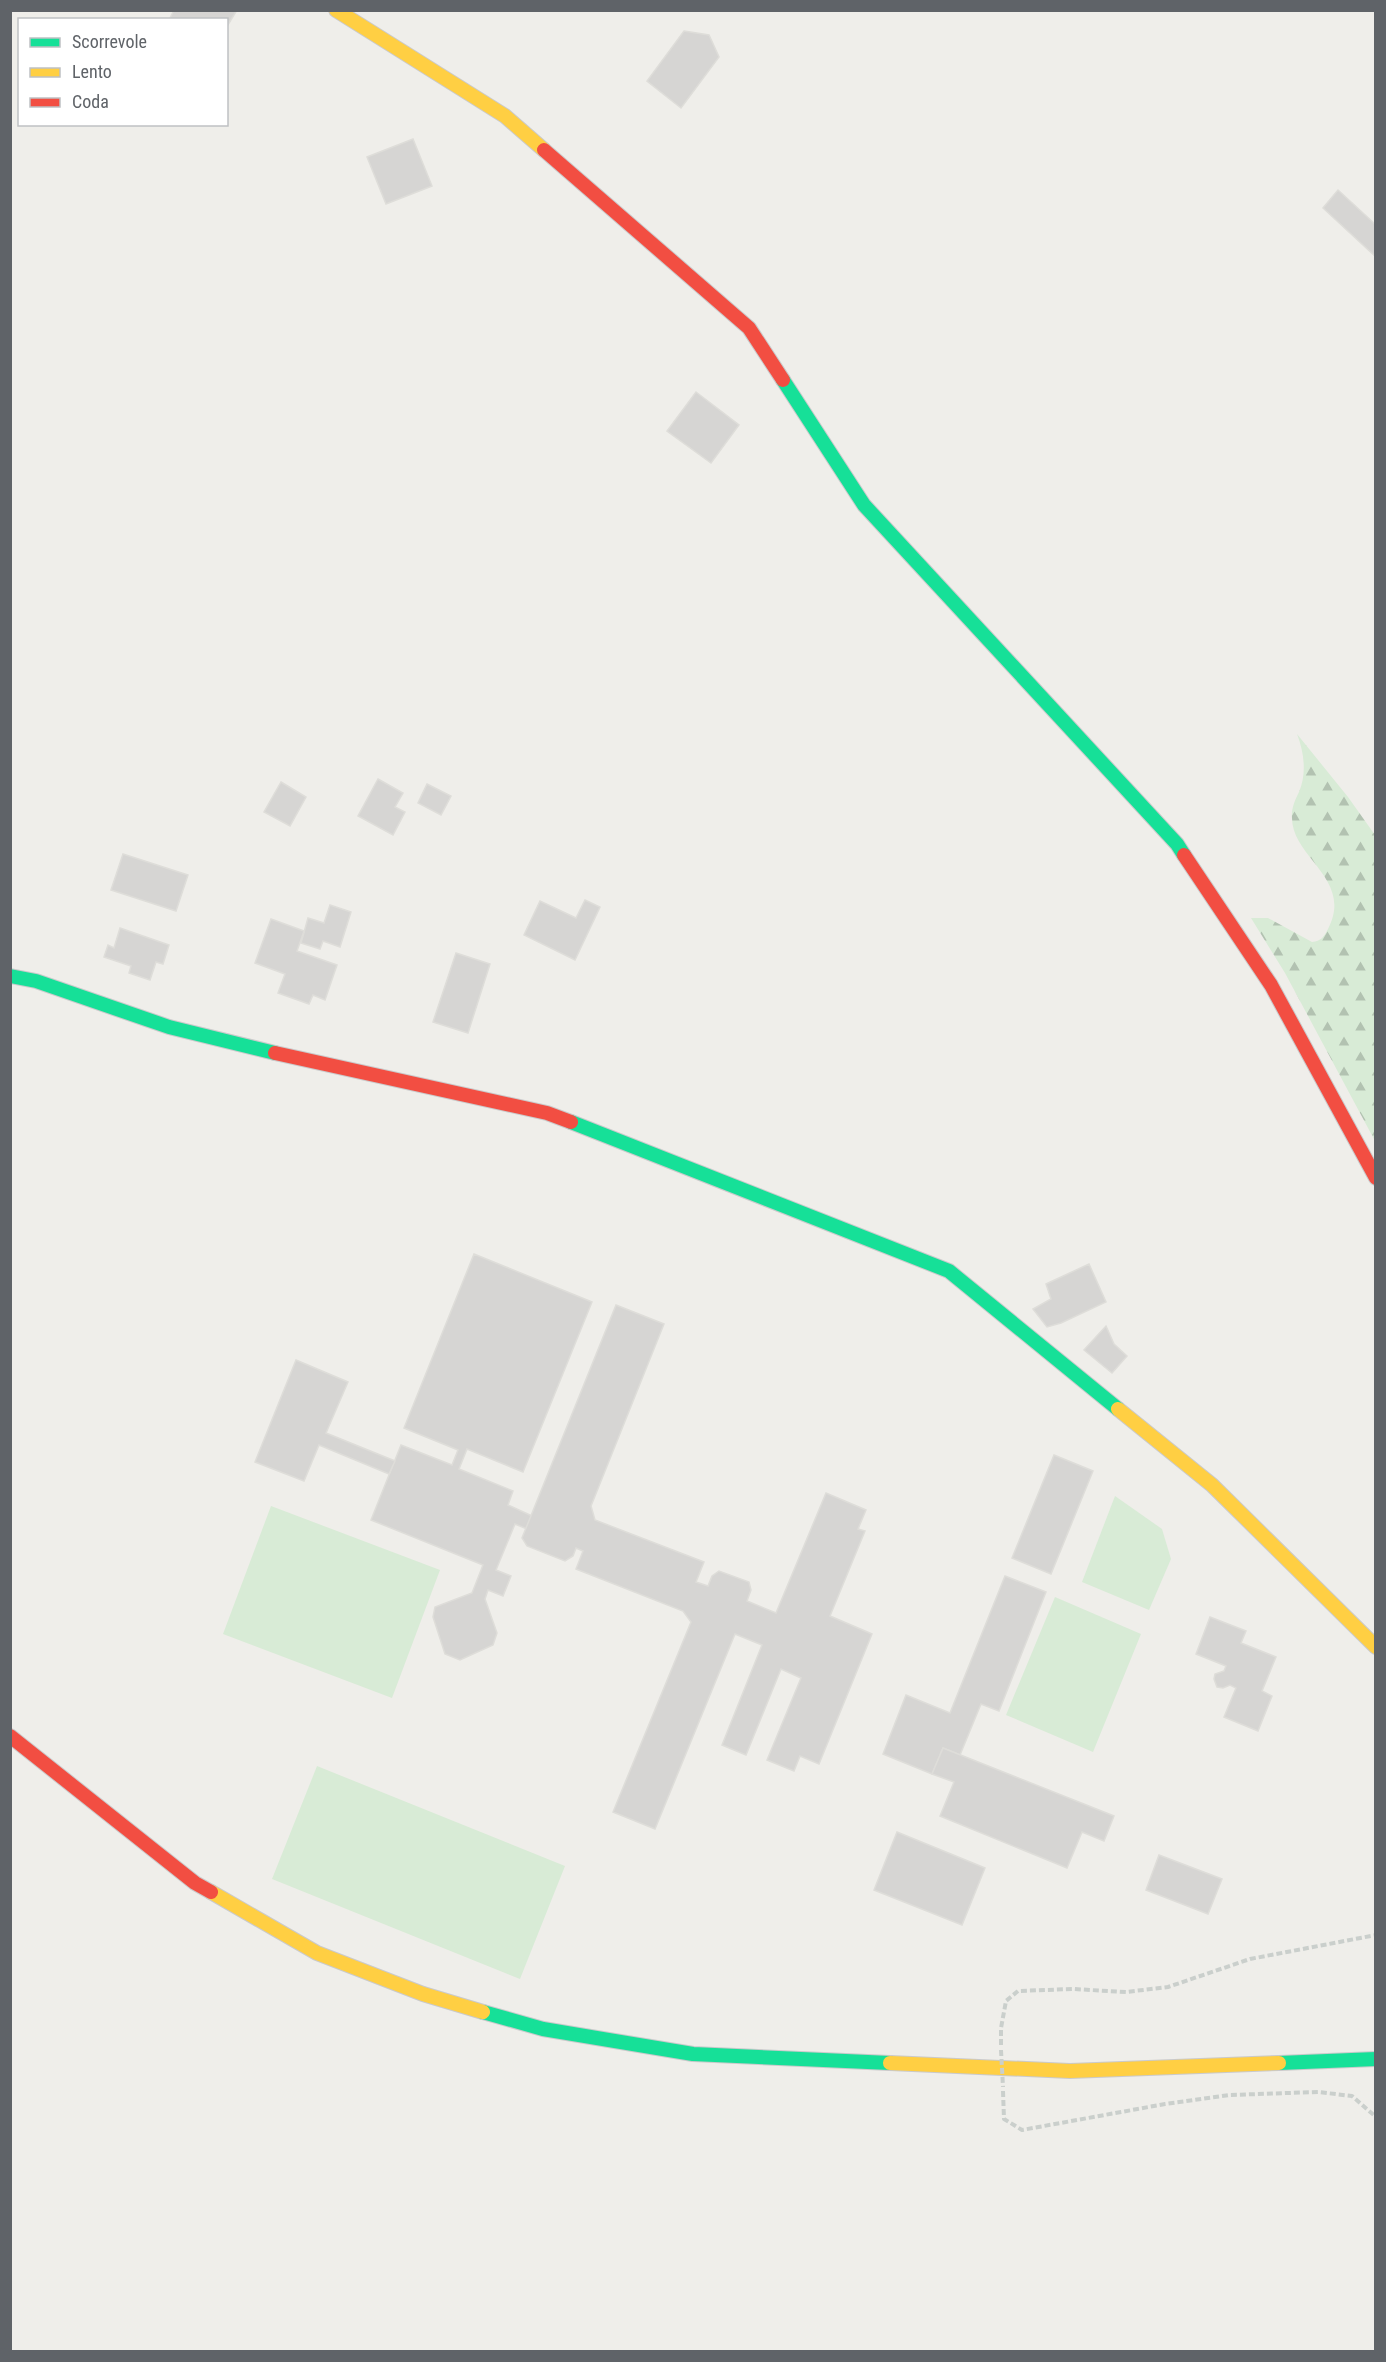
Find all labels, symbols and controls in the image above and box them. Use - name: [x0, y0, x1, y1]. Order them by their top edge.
- legend: [18, 18, 228, 126]
- text: Scorrevole: [72, 31, 147, 52]
- text: Lento: [72, 61, 112, 82]
- text: Coda: [72, 91, 109, 112]

